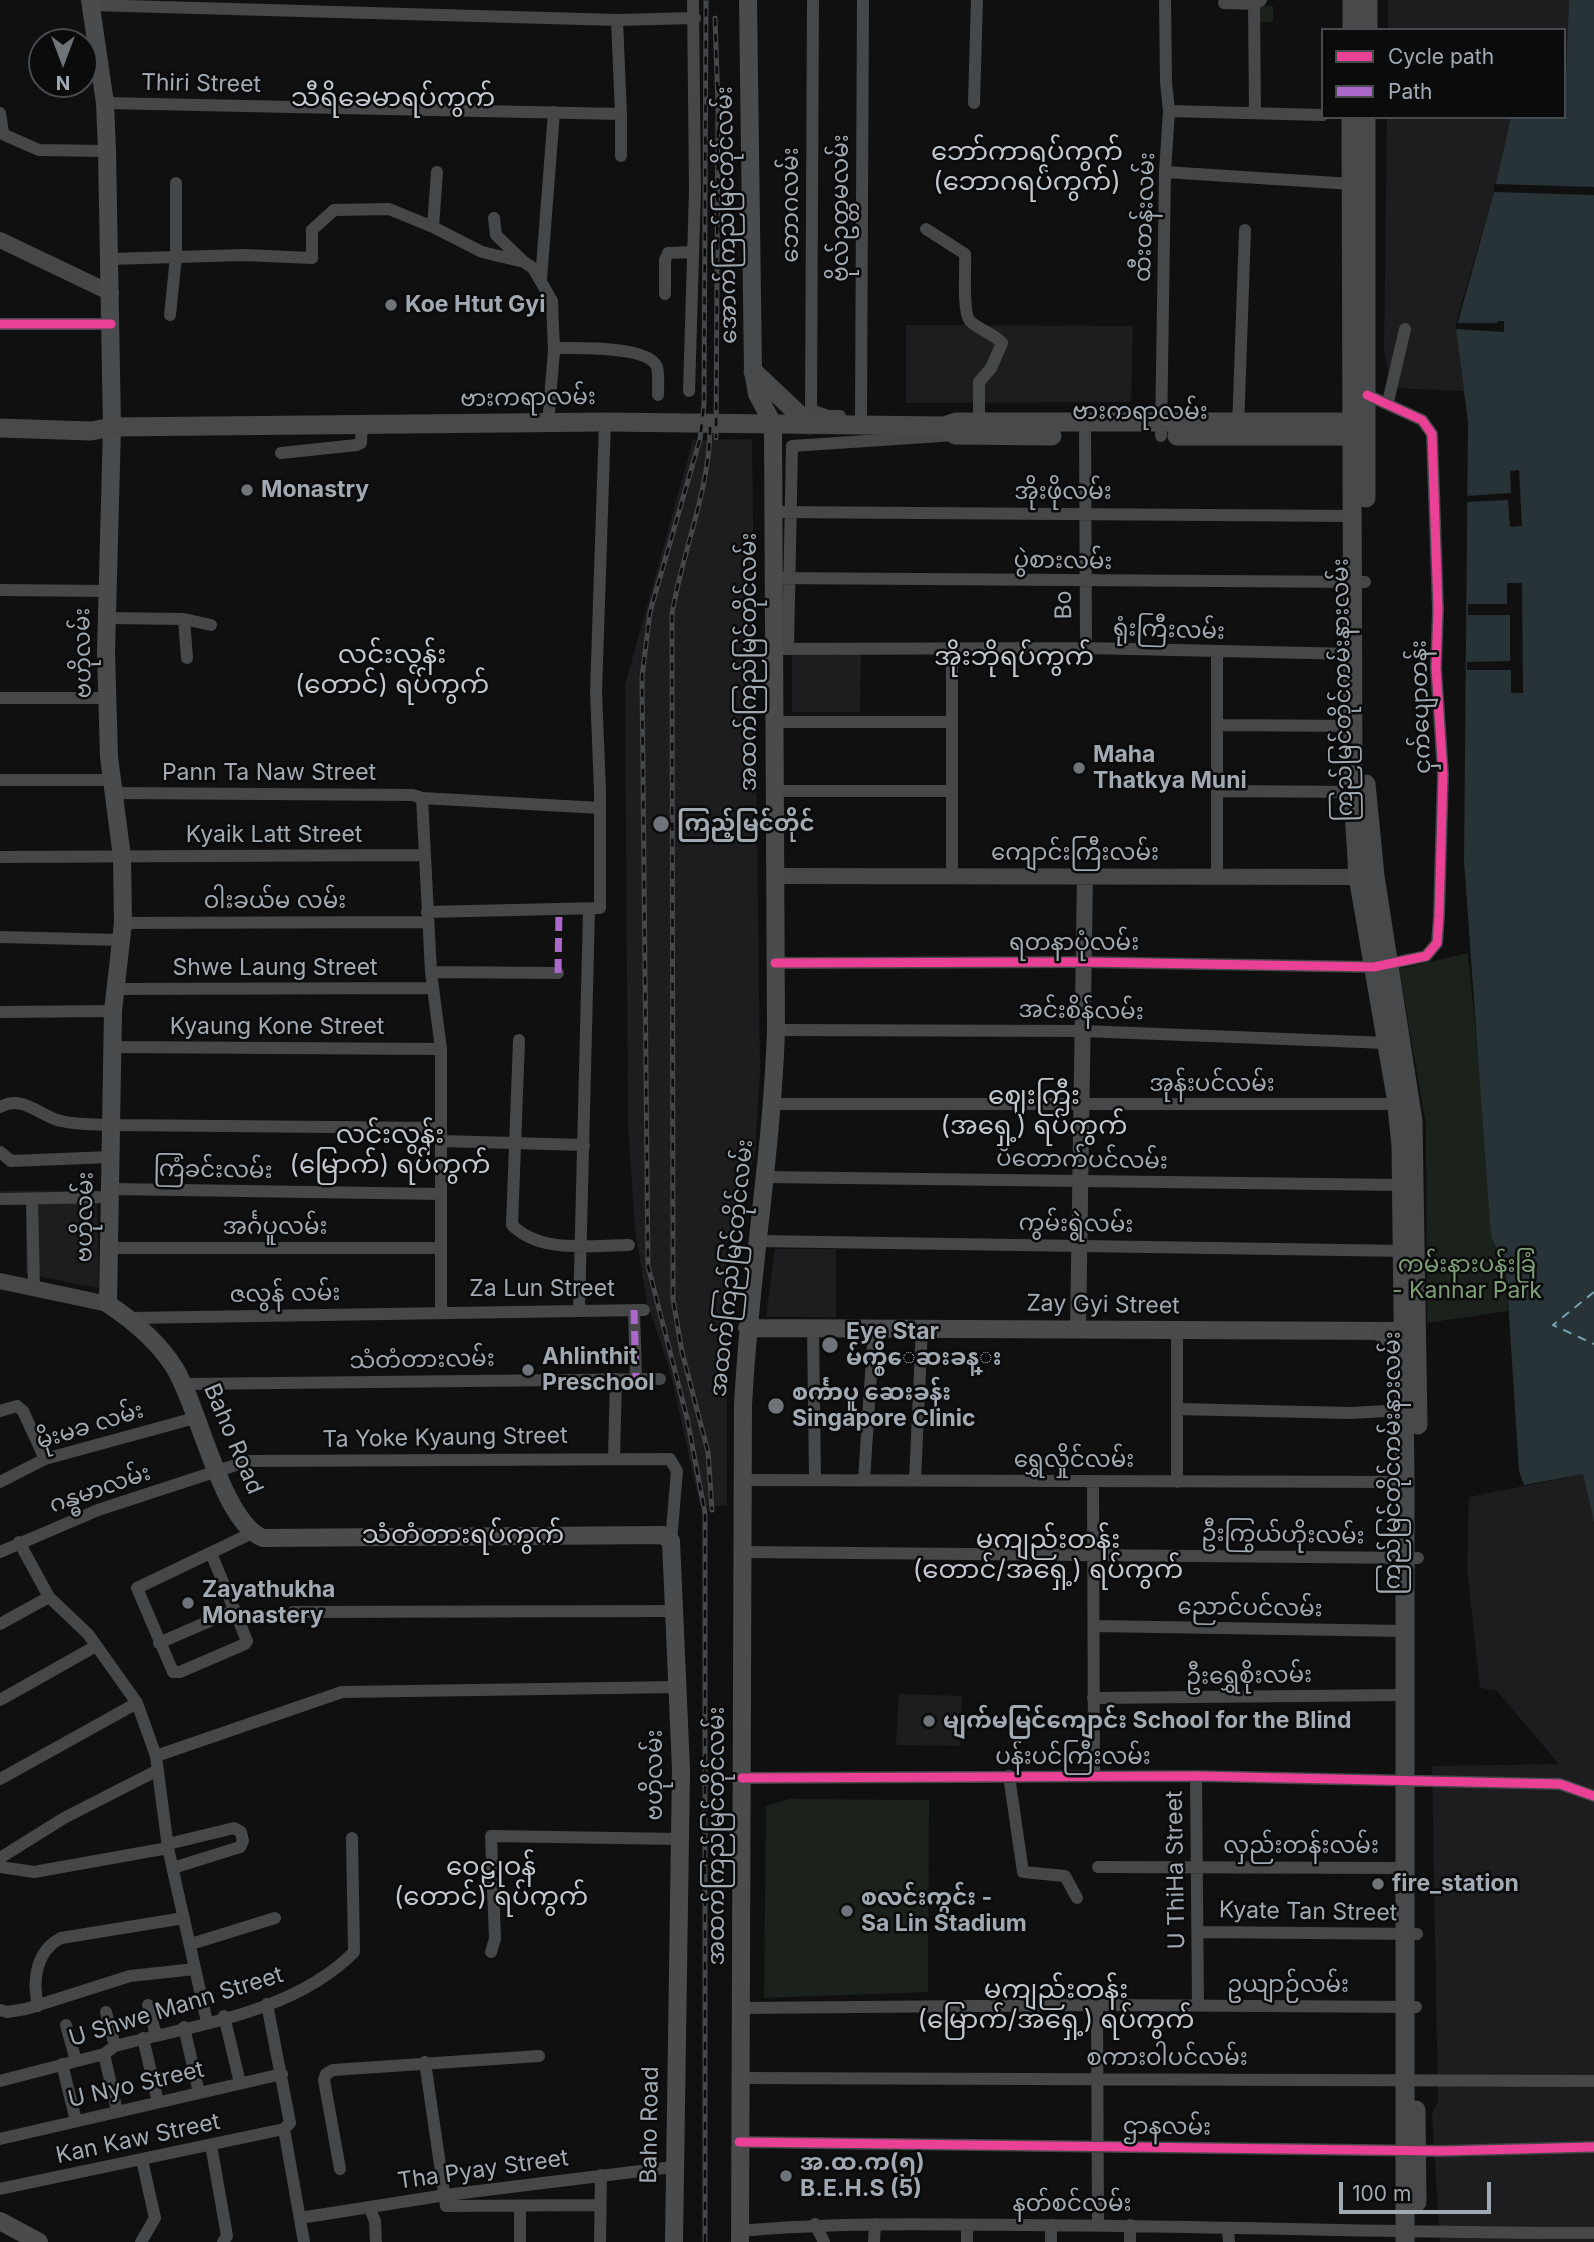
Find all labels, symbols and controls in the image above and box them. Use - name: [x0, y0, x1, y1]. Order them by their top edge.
- north arrow: [28, 28, 98, 98]
- legend: [1321, 28, 1566, 119]
- text: Cycle path: [1388, 44, 1494, 69]
- street label: Thiri Street: [141, 69, 261, 99]
- text: N: [56, 71, 70, 94]
- text: Path: [1388, 79, 1433, 104]
- district label: သီရိခေမာရပ်ကွက်: [291, 82, 495, 114]
- street label: အောက်ကြည်မြင်တိုင်လမ်း: [711, 86, 743, 344]
- street label: ဗိုလ်ဥတ္တမလမ်း: [827, 134, 855, 282]
- district label: ဘော်ကာရပ်ကွက် (ဘောဂရပ်ကွက်): [931, 136, 1123, 198]
- street label: ဘောဂလမ်း: [777, 147, 805, 263]
- street label: ထီးတန်းလမ်း: [1129, 151, 1161, 283]
- place label: Koe Htut Gyi: [405, 291, 545, 319]
- marker: Koe Htut Gyi: [383, 297, 399, 313]
- street label: ဗားကရာလမ်း: [460, 383, 596, 413]
- street label: ဗားကရာလမ်း: [1072, 398, 1208, 426]
- place label: Monastry: [261, 476, 369, 504]
- street label: အိုးဖိုလမ်း: [1014, 478, 1112, 506]
- marker: Monastry: [239, 482, 255, 498]
- street label: အထက်ကြည်မြင်တိုင်လမ်း: [735, 533, 763, 791]
- street label: ပွဲစားလမ်း: [1013, 546, 1113, 576]
- street label: ကြည်မြင်တိုင်ကမ်းနားလမ်း: [1327, 558, 1359, 822]
- street label: Bo: [1050, 590, 1078, 620]
- street label: ဗဟိုလမ်း: [68, 607, 98, 699]
- street label: ရုံးကြီးလမ်း: [1113, 614, 1225, 646]
- district label: လင်းလွန်း (တောင်) ရပ်ကွက်: [295, 639, 489, 700]
- street label: ငှက်ပျောတန်း: [1405, 640, 1437, 774]
- district label: အိုးဘိုရပ်ကွက်: [934, 641, 1094, 673]
- place label: Maha Thatkya Muni: [1093, 741, 1247, 795]
- street label: Pann Ta Naw Street: [162, 759, 376, 787]
- marker: Maha Thatkya Muni: [1071, 760, 1087, 776]
- place label: ကြည့်မြင်တိုင်: [677, 810, 815, 838]
- marker: ကြည့်မြင်တိုင်: [651, 814, 671, 834]
- street label: Kyaik Latt Street: [186, 821, 362, 849]
- street label: ကျောင်းကြီးလမ်း: [991, 839, 1159, 867]
- street label: ဝါးခယ်မ လမ်း: [204, 887, 346, 915]
- street label: ရတနာပုံလမ်း: [1009, 929, 1139, 957]
- street label: Shwe Laung Street: [172, 954, 378, 982]
- street label: အင်းစိန်လမ်း: [1018, 996, 1144, 1026]
- street label: Kyaung Kone Street: [170, 1013, 384, 1041]
- street label: အုန်းပင်လမ်း: [1149, 1070, 1275, 1098]
- district label: ဈေးကြီး (အရှေ့) ရပ်ကွက်: [941, 1080, 1127, 1142]
- district label: လင်းလွန်း (မြောက်) ရပ်ကွက်: [290, 1119, 490, 1180]
- street label: အထက်ကြည်မြင်တိုင်လမ်း: [705, 1138, 759, 1398]
- street label: ပိတောက်ပင်လမ်း: [996, 1145, 1168, 1175]
- street label: ကြံခင်းလမ်း: [153, 1155, 273, 1185]
- street label: ဗဟိုလမ်း: [70, 1171, 100, 1263]
- street label: ကွမ်းရွဲလမ်း: [1018, 1209, 1134, 1239]
- street label: အင်္ဂပူလမ်း: [223, 1213, 327, 1241]
- park label: ကမ်းနားပန်းခြံ - Kannar Park: [1392, 1251, 1542, 1305]
- street label: Za Lun Street: [469, 1275, 615, 1303]
- street label: ဇလွန် လမ်း: [229, 1279, 341, 1309]
- street label: Zay Gyi Street: [1026, 1290, 1180, 1320]
- place label: Eye Star မ်က္စိေဆးခန္း: [846, 1318, 1002, 1372]
- street label: ကြည်မြင်တိုင်ကမ်းနားလမ်း: [1379, 1331, 1407, 1595]
- marker: Eye Star မ်က္စိေဆးခန္း: [820, 1335, 840, 1355]
- place label: Ahlinthit Preschool: [542, 1343, 655, 1397]
- street label: သံတံတားလမ်း: [349, 1345, 495, 1375]
- marker: Ahlinthit Preschool: [520, 1362, 536, 1378]
- place label: စင်္ကာပူ ဆေးခန်း Singapore Clinic: [792, 1379, 976, 1433]
- street label: Baho Road: [197, 1380, 269, 1498]
- marker: စင်္ကာပူ ဆေးခန်း Singapore Clinic: [766, 1396, 786, 1416]
- street label: မိုးမခ လမ်း: [33, 1397, 147, 1455]
- street label: Ta Yoke Kyaung Street: [322, 1422, 568, 1454]
- street label: ရွှေလှိုင်လမ်း: [1014, 1446, 1134, 1474]
- street label: ဂန္ဓမာလမ်း: [46, 1459, 154, 1519]
- district label: သံတံတားရပ်ကွက်: [362, 1519, 564, 1551]
- street label: ဦးကြွယ်ဟိုးလမ်း: [1201, 1520, 1365, 1550]
- district label: မကျည်းတန်း (တောင်/အရှေ့) ရပ်ကွက်: [913, 1524, 1183, 1586]
- place label: Zayathukha Monastery: [202, 1576, 335, 1630]
- street label: ညောင်ပင်လမ်း: [1177, 1593, 1323, 1623]
- marker: Zayathukha Monastery: [180, 1595, 196, 1611]
- street label: ဦးရွှေစိုးလမ်း: [1186, 1661, 1312, 1691]
- street label: အထက်ကြည်မြင်တိုင်လမ်း: [703, 1707, 731, 1965]
- place label: မျက်မမြင်ကျောင်း School for the Blind: [943, 1707, 1351, 1735]
- marker: မျက်မမြင်ကျောင်း School for the Blind: [921, 1713, 937, 1729]
- street label: ဗဟိုလမ်း: [641, 1730, 669, 1820]
- street label: ပန်းပင်ကြီးလမ်း: [995, 1743, 1151, 1771]
- street label: U ThiHa Street: [1161, 1790, 1191, 1950]
- street label: လှည်းတန်းလမ်း: [1223, 1832, 1379, 1860]
- district label: ဝေဠုဝန် (တောင်) ရပ်ကွက်: [394, 1851, 588, 1912]
- place label: fire_station: [1392, 1870, 1519, 1898]
- marker: fire_station: [1370, 1876, 1386, 1892]
- place label: စလင်းကွင်း - Sa Lin Stadium: [861, 1884, 1027, 1938]
- street label: Kyate Tan Street: [1219, 1897, 1397, 1927]
- marker: စလင်းကွင်း - Sa Lin Stadium: [839, 1903, 855, 1919]
- street label: U Shwe Mann Street: [66, 1961, 286, 2053]
- street label: ဥယျာဉ်လမ်း: [1227, 1971, 1349, 1999]
- district label: မကျည်းတန်း (မြောက်/အရှေ့) ရပ်ကွက်: [918, 1974, 1194, 2036]
- street label: စကားဝါပင်လမ်း: [1086, 2044, 1248, 2072]
- street label: U Nyo Street: [65, 2056, 207, 2114]
- street label: Baho Road: [635, 2066, 665, 2184]
- street label: Kan Kaw Street: [53, 2108, 223, 2170]
- street label: ဌာနလမ်း: [1123, 2112, 1211, 2142]
- street label: Tha Pyay Street: [396, 2144, 570, 2196]
- place label: အ.ထ.က(၅) B.E.H.S (5): [800, 2149, 925, 2203]
- marker: အ.ထ.က(၅) B.E.H.S (5): [778, 2168, 794, 2184]
- scale bar: [1342, 2168, 1494, 2212]
- text: 100 m: [1352, 2181, 1411, 2206]
- street label: နတ်စင်လမ်း: [1013, 2190, 1131, 2218]

